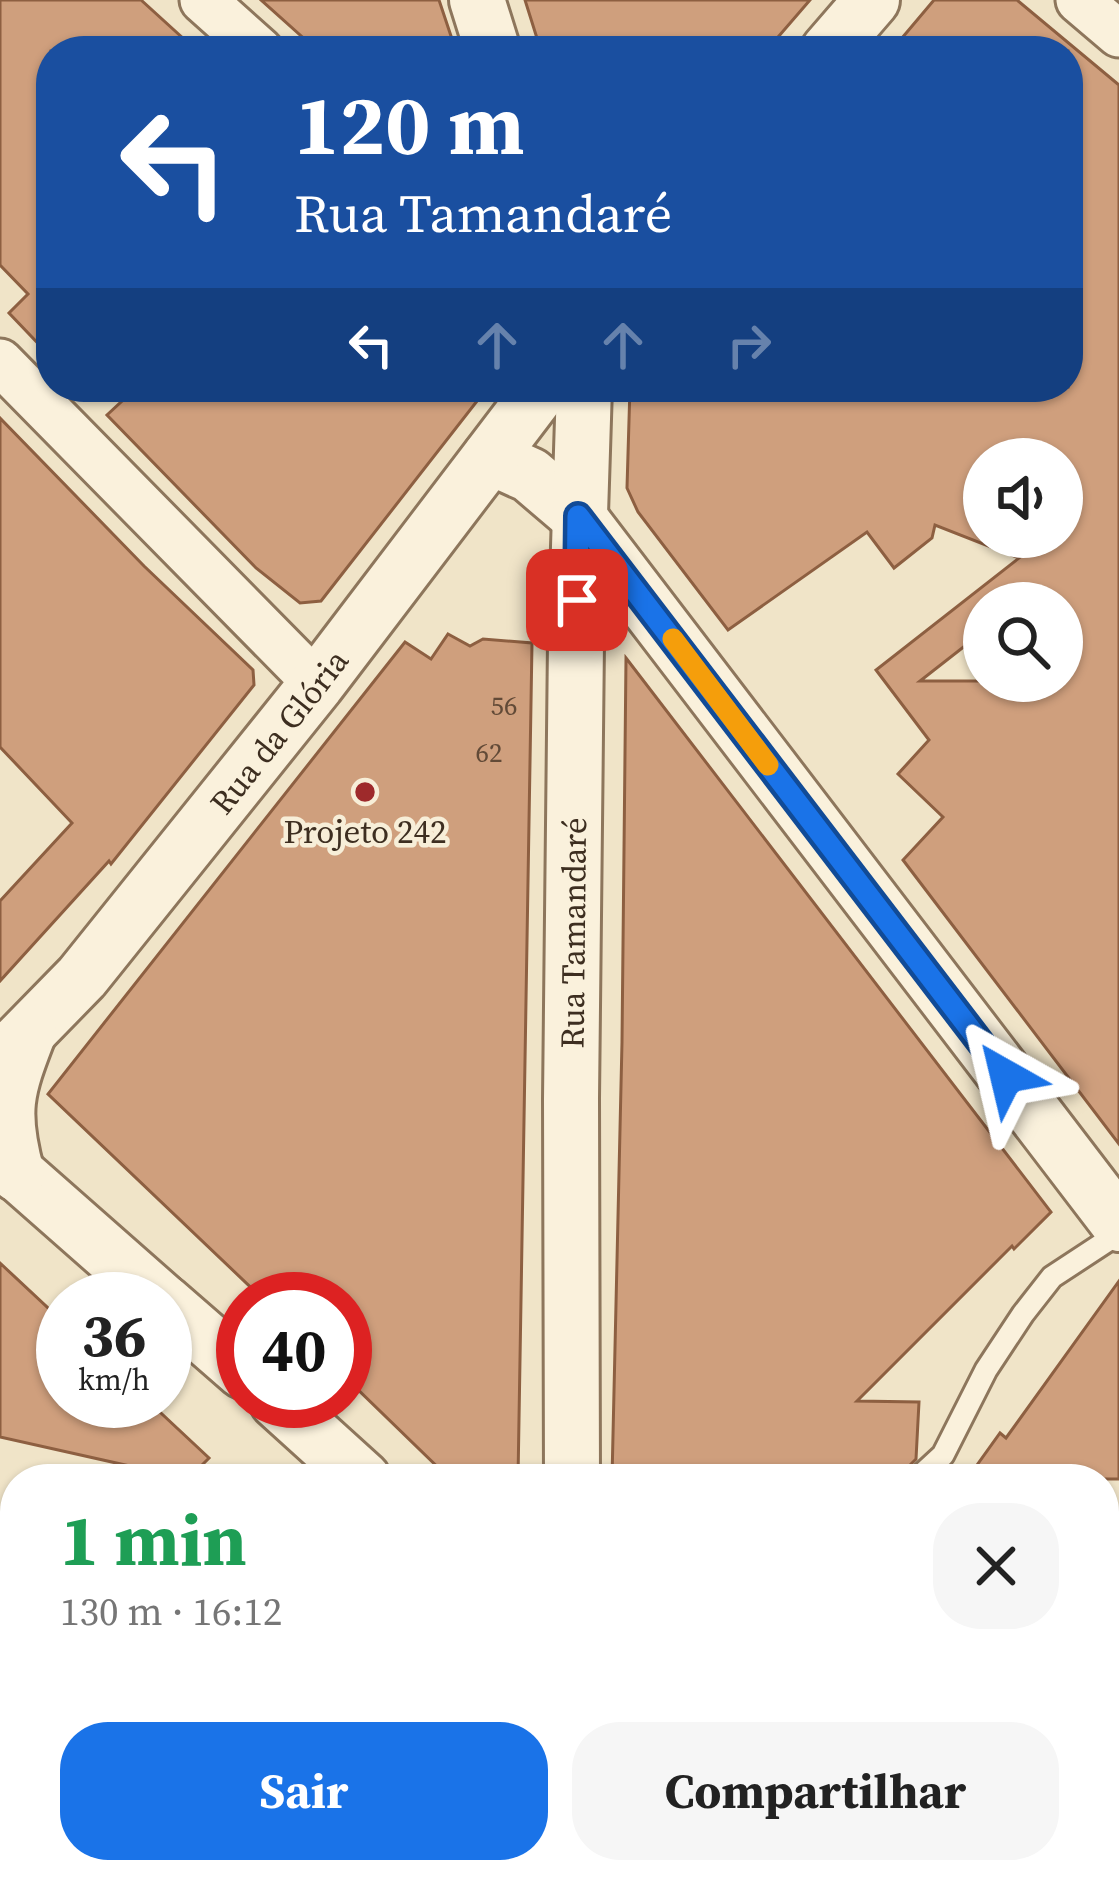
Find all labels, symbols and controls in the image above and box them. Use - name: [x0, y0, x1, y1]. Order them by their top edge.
- text: 120 m: [294, 67, 525, 182]
- icon: left: [96, 84, 252, 240]
- text: Rua Tamandaré: [294, 176, 672, 250]
- icon: left: [338, 312, 404, 378]
- icon: ahead: [464, 312, 530, 378]
- icon: ahead: [590, 312, 656, 378]
- icon: right: [716, 312, 782, 378]
- map controls: [963, 438, 1083, 702]
- button: sound: [963, 438, 1083, 558]
- pin: [526, 549, 628, 651]
- icon: arrive: [544, 567, 610, 633]
- button: search: [963, 582, 1083, 702]
- street label: Rua da Glória: [199, 640, 358, 823]
- house number: 56: [491, 687, 518, 724]
- house number: 62: [476, 734, 503, 771]
- marker: Projeto 242: [352, 779, 378, 805]
- place label: Projeto 242: [284, 809, 446, 854]
- street label: Rua Tamandaré: [549, 817, 597, 1049]
- position arrow: [943, 1013, 1069, 1139]
- speed limit sign: 40: [216, 1272, 372, 1428]
- text: 36: [81, 1294, 147, 1376]
- text: km/h: [78, 1359, 150, 1400]
- text: 1 min: [60, 1490, 247, 1589]
- button: close: [933, 1503, 1059, 1629]
- text: 130 m · 16:12: [60, 1585, 282, 1638]
- button: Sair: [60, 1722, 548, 1860]
- button: Compartilhar: [572, 1722, 1059, 1860]

